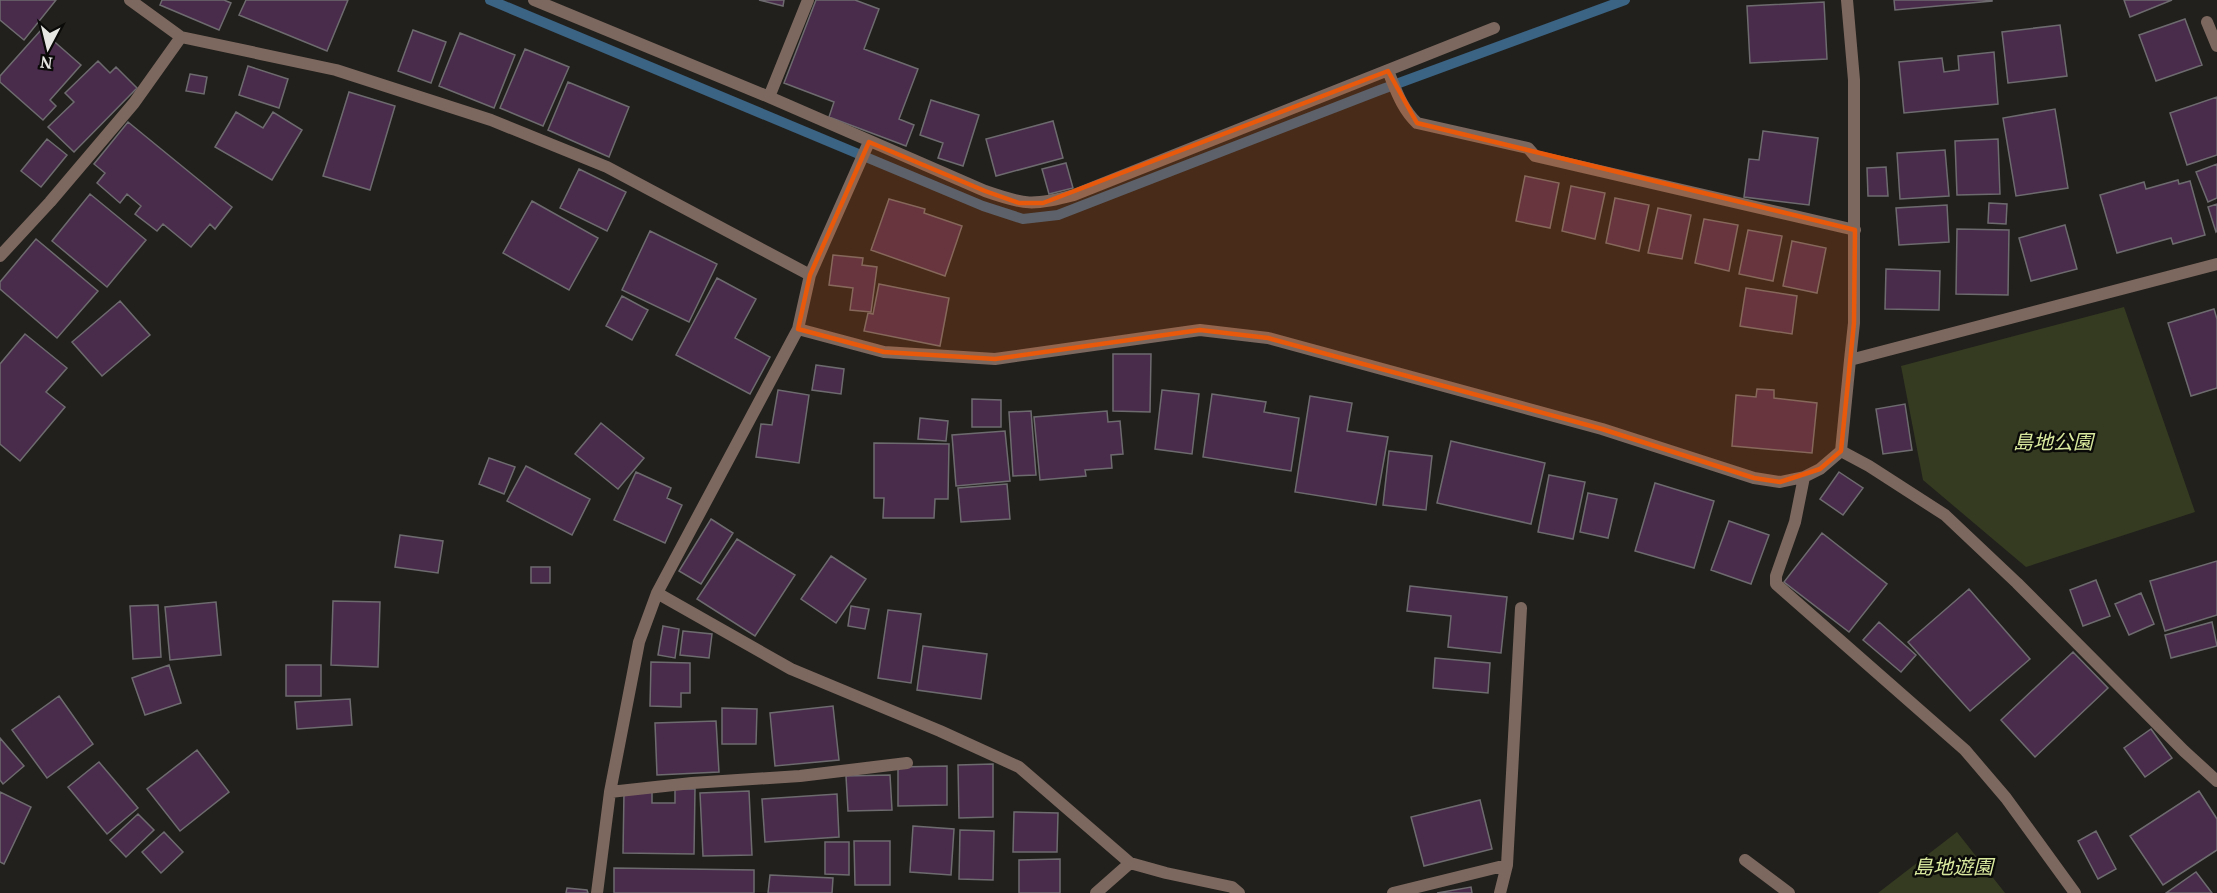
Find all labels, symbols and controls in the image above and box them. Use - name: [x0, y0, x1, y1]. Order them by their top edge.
- north arrow: [18, 18, 78, 78]
- text: N: [39, 51, 54, 75]
- park label: 島地公園: [2013, 428, 2096, 455]
- park label: 島地遊園: [1913, 853, 1996, 880]

